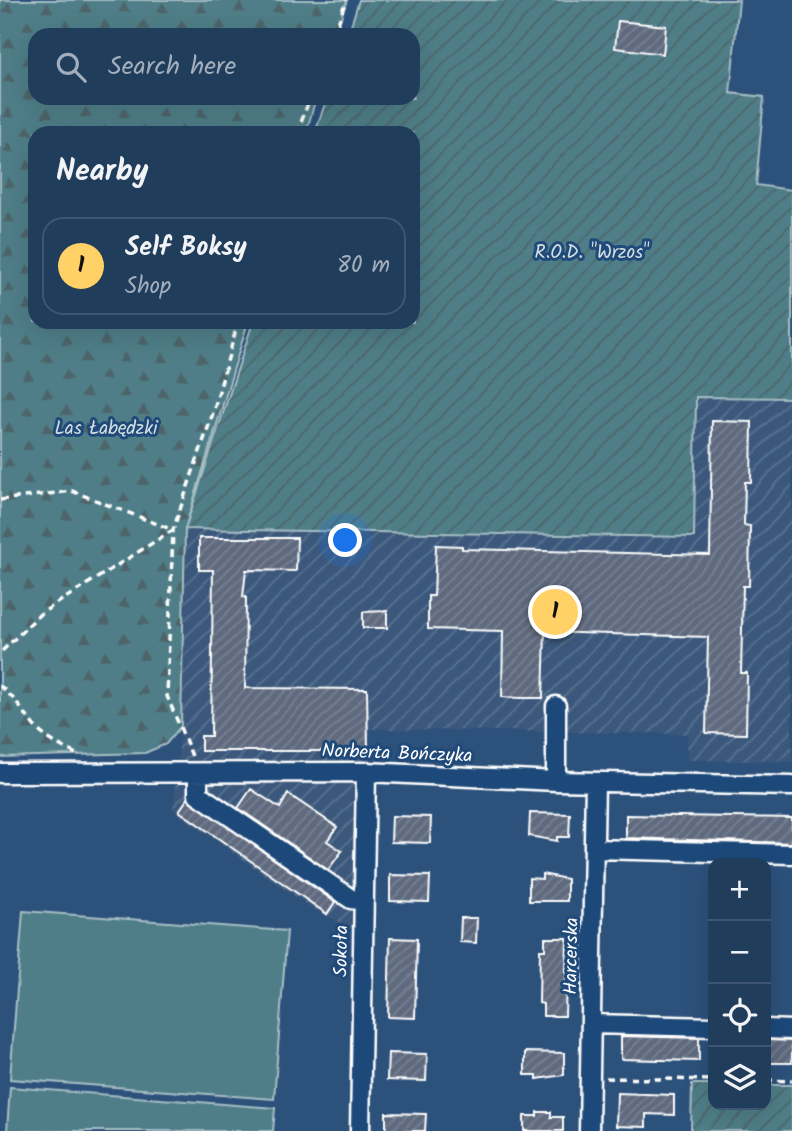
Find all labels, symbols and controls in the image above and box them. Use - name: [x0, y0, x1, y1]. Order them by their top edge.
- search box: [28, 28, 420, 105]
- text: Search here: [108, 46, 236, 88]
- icon: search: [52, 48, 90, 86]
- text: Nearby: [56, 148, 148, 196]
- text: Self Boksy: [125, 227, 247, 269]
- park label: R.O.D. "Wrzos": [535, 238, 649, 268]
- text: 1: [78, 248, 84, 284]
- text: 80 m: [337, 248, 390, 284]
- text: Shop: [125, 269, 171, 305]
- park label: Las Łabędzki: [54, 414, 159, 444]
- your location: [328, 523, 362, 557]
- pin: 1: [532, 586, 578, 638]
- street label: Norberta Bończyka: [321, 736, 473, 772]
- map controls: [708, 858, 771, 1110]
- button: +: [708, 858, 771, 921]
- street label: Harcerska: [556, 917, 588, 995]
- button: −: [708, 921, 771, 984]
- street label: Sokoła: [327, 925, 357, 977]
- button: locate: [708, 984, 771, 1047]
- button: layers: [708, 1047, 771, 1110]

